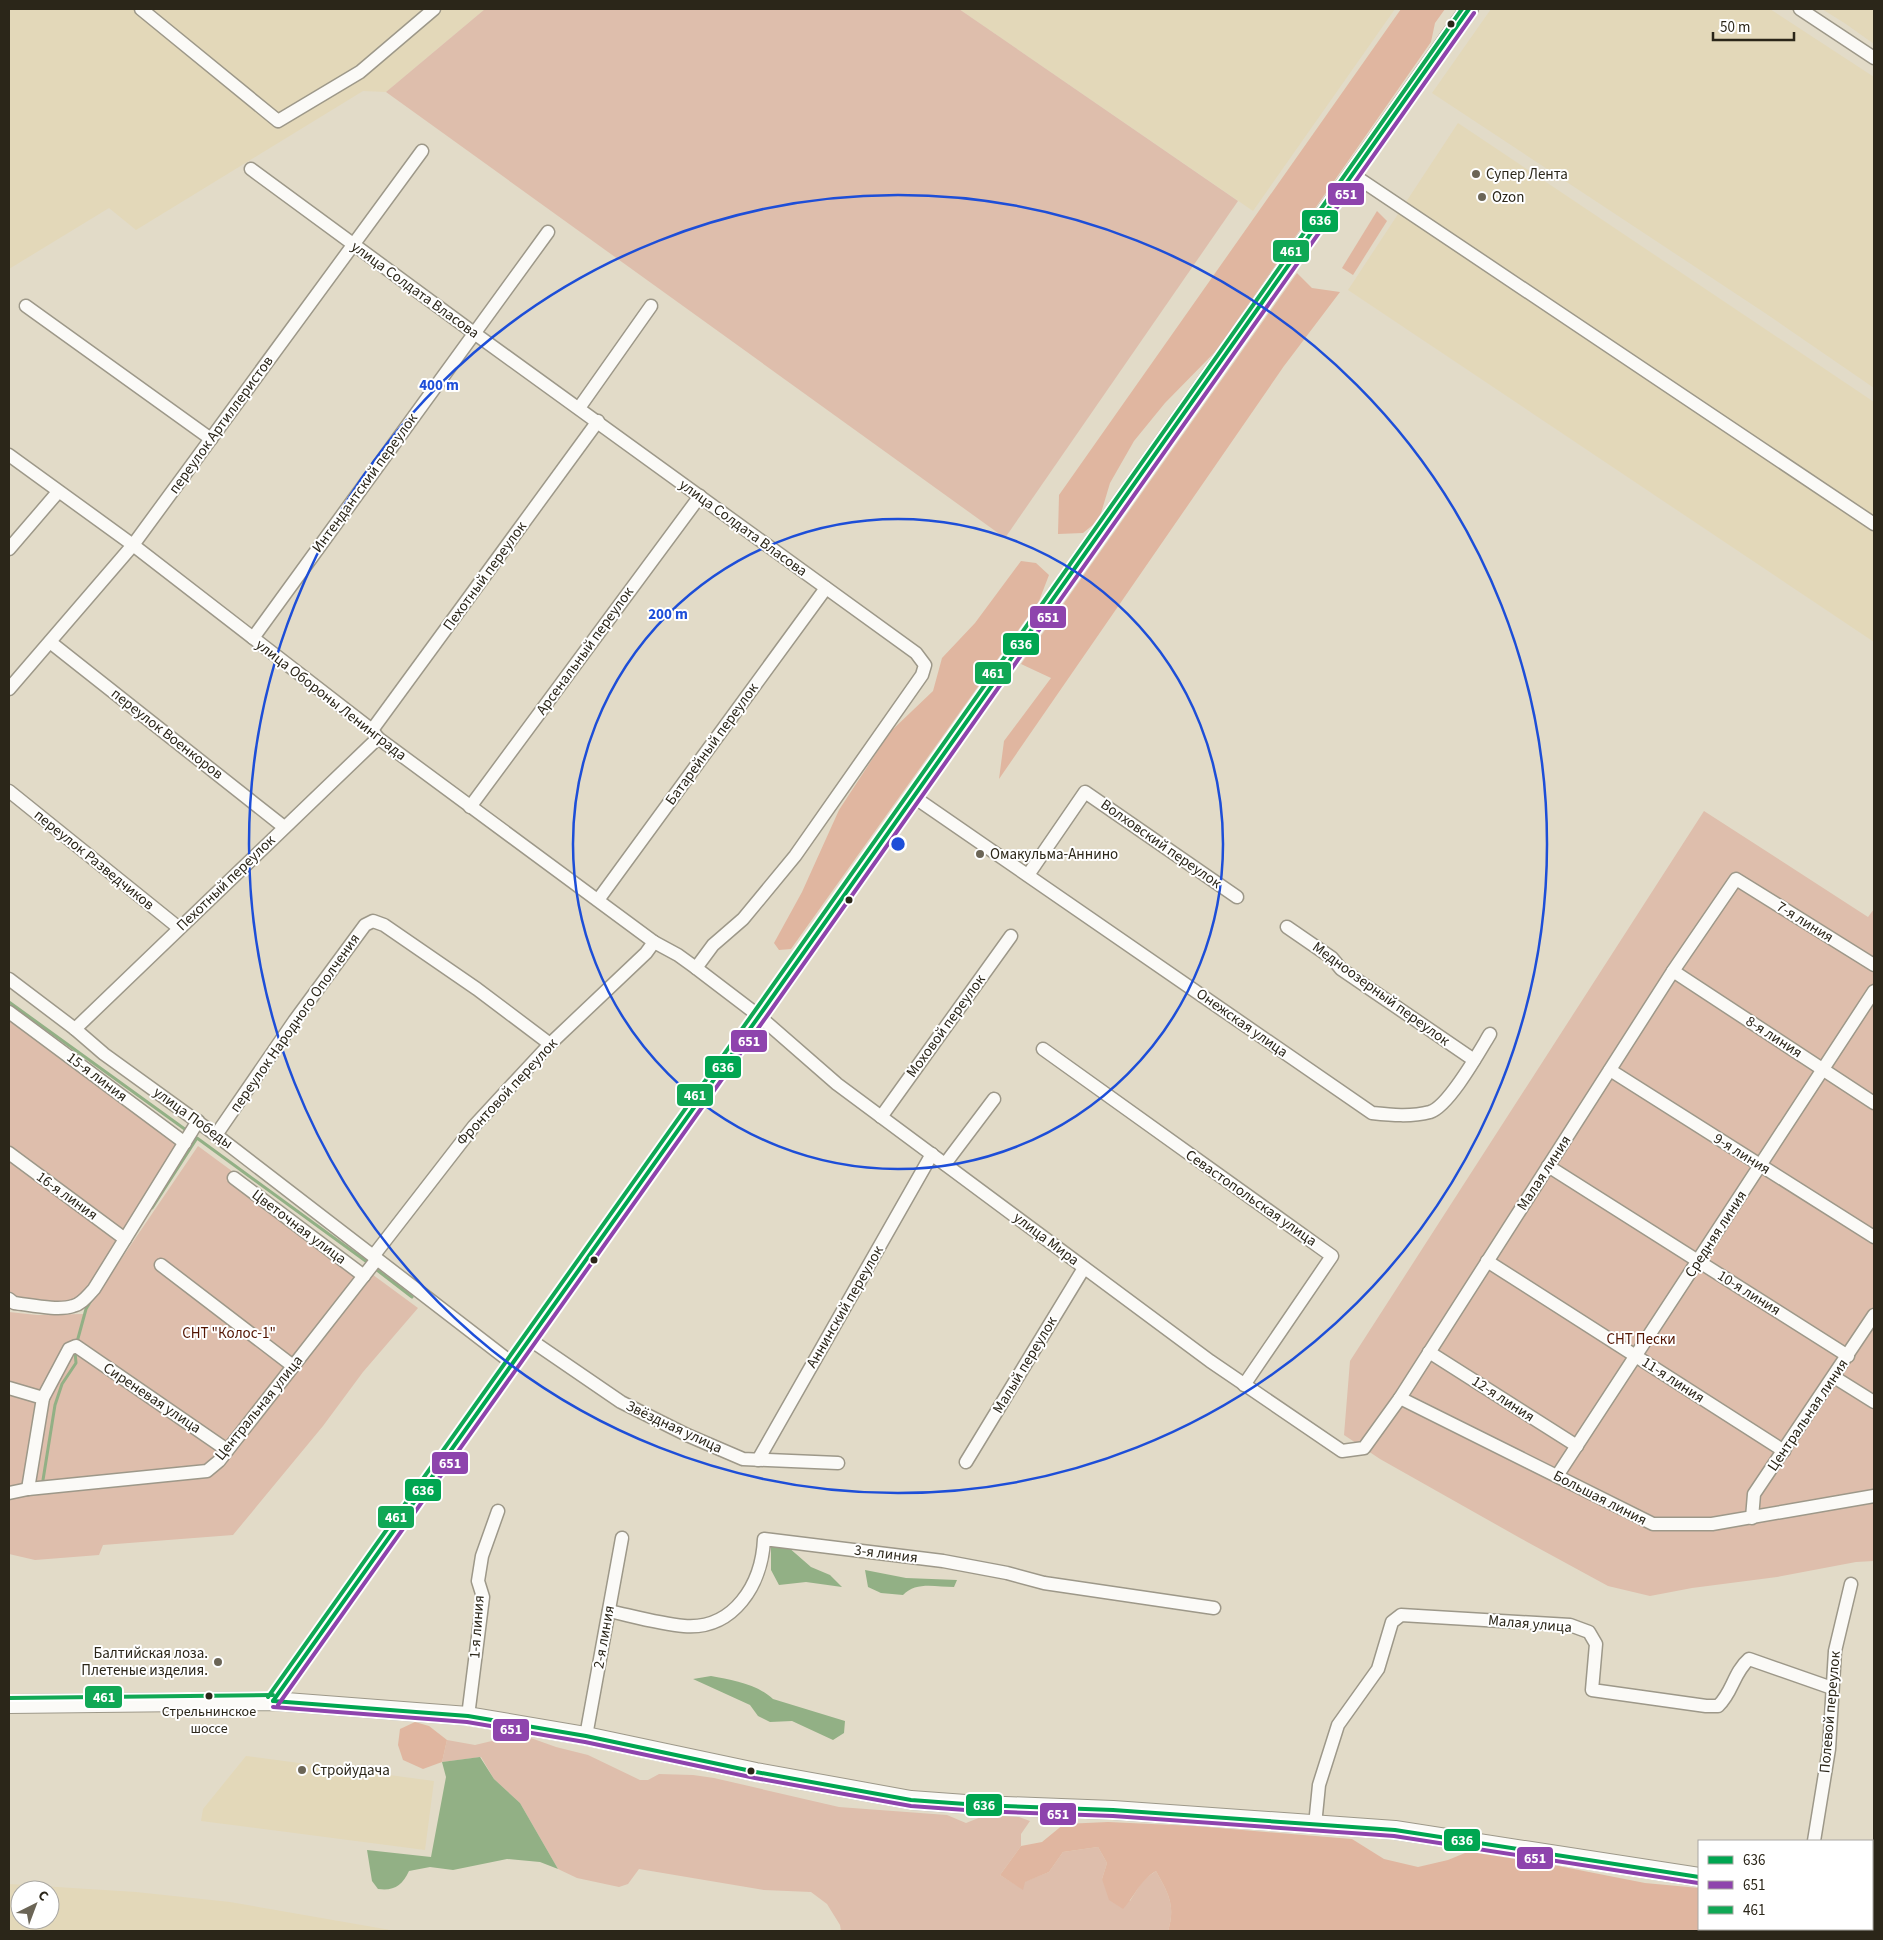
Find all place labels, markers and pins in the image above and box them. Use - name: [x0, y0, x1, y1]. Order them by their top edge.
- unlabelled marker: [1446, 19, 1456, 29]
- place label: Супер Лента: [1486, 164, 1568, 185]
- marker: Супер Лента: [1470, 168, 1482, 180]
- place label: Ozon: [1492, 187, 1524, 208]
- marker: Ozon: [1476, 191, 1488, 203]
- centre of rings: [889, 835, 907, 853]
- place label: Омакульма-Аннино: [990, 844, 1118, 865]
- marker: Омакульма-Аннино: [974, 848, 986, 860]
- unlabelled marker: [844, 895, 854, 905]
- unlabelled marker: [589, 1255, 599, 1265]
- place label: Балтийская лоза. Плетеные изделия.: [81, 1643, 208, 1681]
- marker: Балтийская лоза. Плетеные изделия.: [212, 1656, 224, 1668]
- marker: Стрельнинское шоссе: [204, 1691, 214, 1701]
- place label: Стрельнинское шоссе: [162, 1702, 256, 1739]
- place label: Стройудача: [312, 1760, 390, 1781]
- marker: Стройудача: [296, 1764, 308, 1776]
- unlabelled marker: [746, 1766, 756, 1776]

